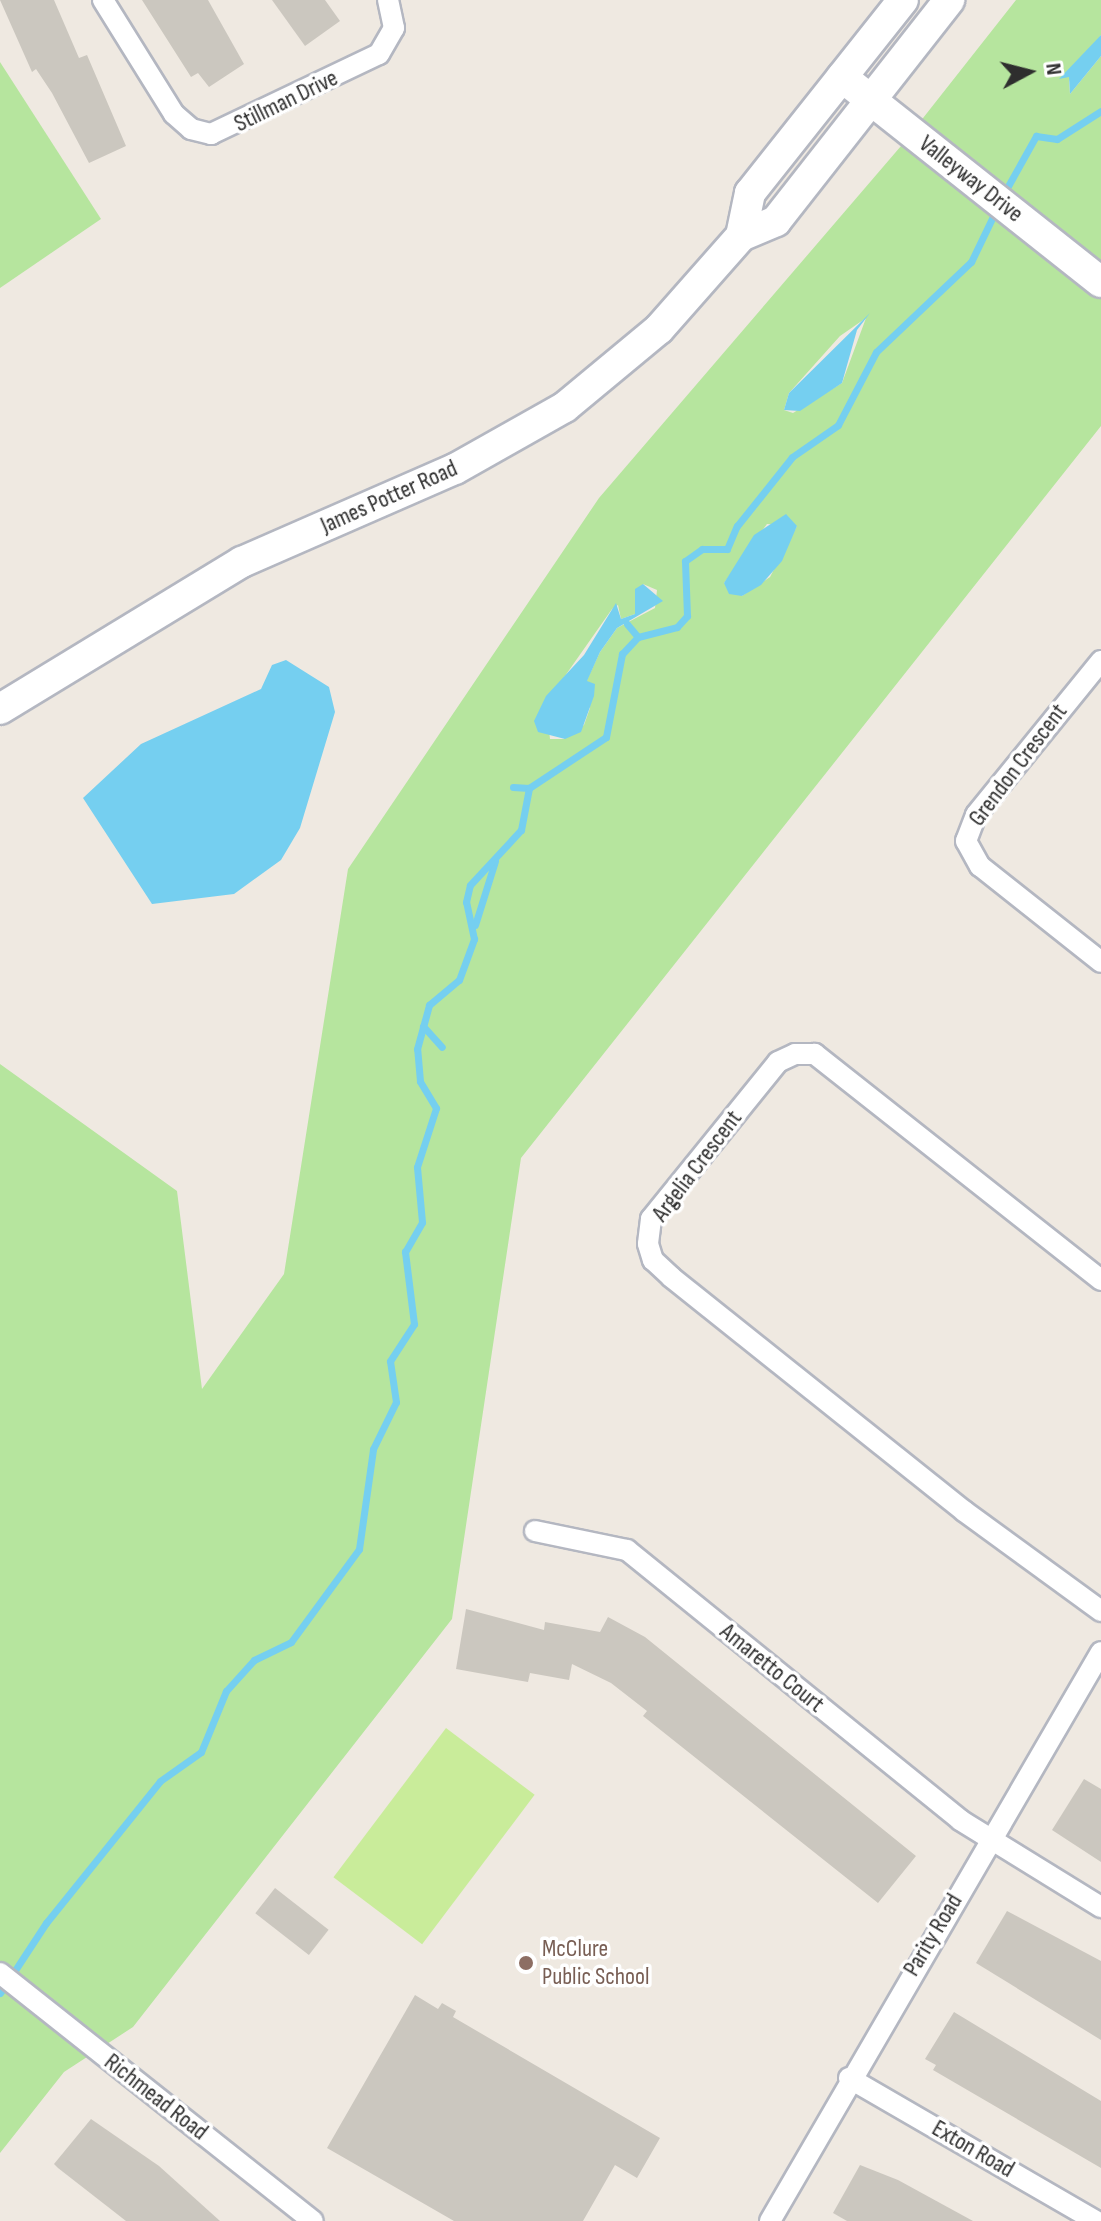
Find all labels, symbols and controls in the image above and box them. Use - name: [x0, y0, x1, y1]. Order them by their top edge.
- north arrow: [989, 32, 1069, 112]
- text: N: [1039, 62, 1067, 76]
- street label: Stillman Drive: [230, 64, 342, 138]
- street label: Valleyway Drive: [913, 129, 1029, 229]
- street label: James Potter Road: [316, 454, 462, 540]
- street label: Grendon Crescent: [963, 698, 1073, 832]
- street label: Argelia Crescent: [646, 1105, 748, 1227]
- street label: Amaretto Court: [714, 1617, 830, 1719]
- street label: Parity Road: [897, 1889, 969, 1981]
- place label: McClure Public School: [542, 1935, 649, 1991]
- marker: McClure Public School: [517, 1954, 535, 1972]
- street label: Richmead Road: [98, 2048, 214, 2146]
- street label: Exton Road: [927, 2114, 1019, 2184]

